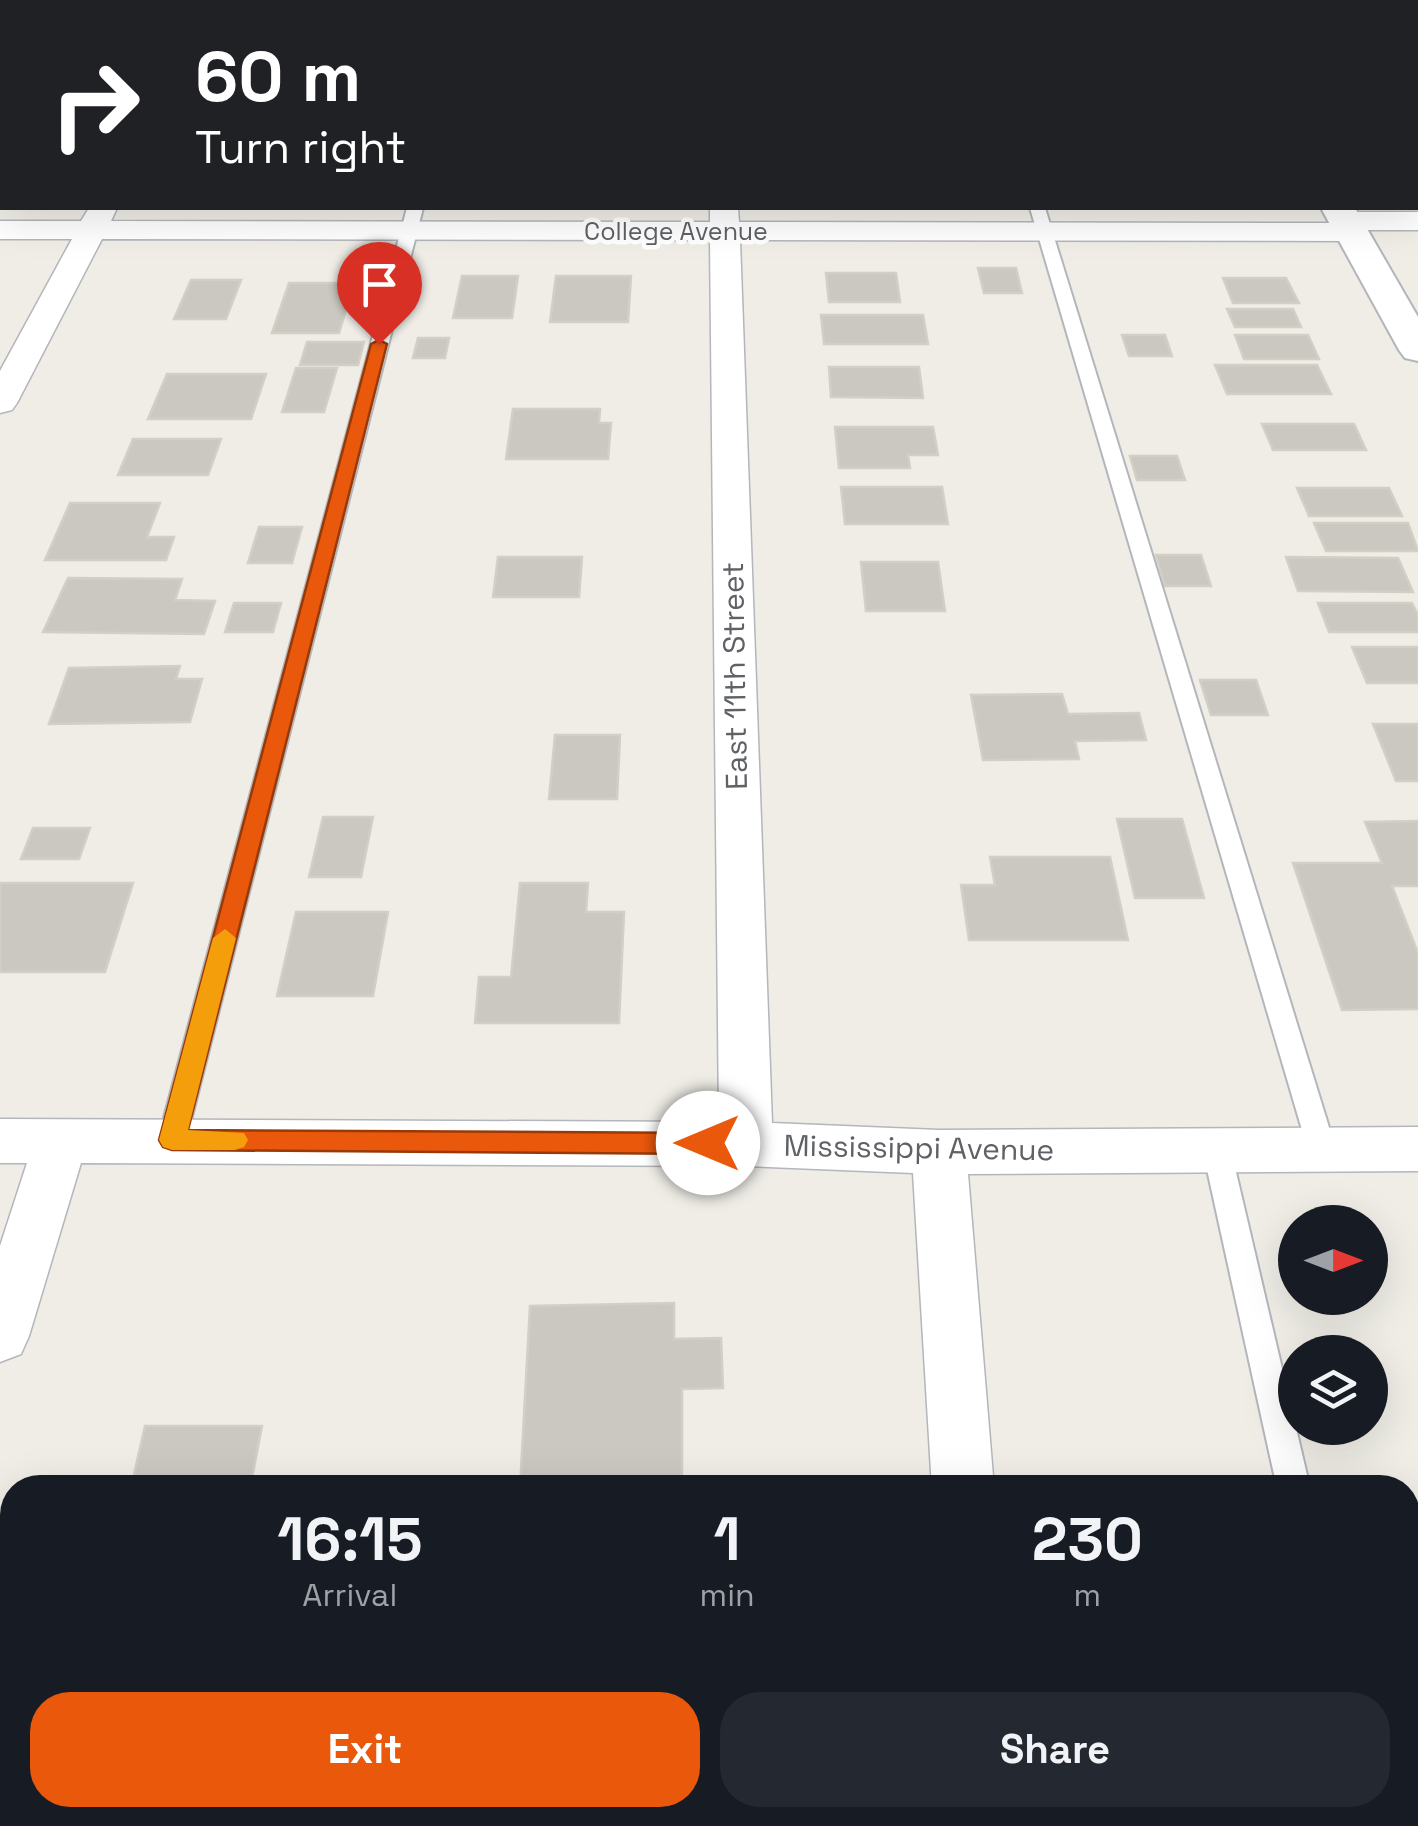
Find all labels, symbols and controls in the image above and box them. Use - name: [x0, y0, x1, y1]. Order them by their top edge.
- text: 60 m: [195, 32, 361, 121]
- icon: right: [30, 40, 160, 170]
- text: Turn right: [195, 119, 406, 176]
- street label: College Avenue: [584, 215, 768, 247]
- pin: [337, 242, 422, 345]
- icon: arrive: [352, 257, 407, 312]
- street label: East 11th Street: [713, 562, 756, 790]
- position arrow: [656, 1091, 760, 1195]
- street label: Mississippi Avenue: [783, 1126, 1055, 1169]
- north arrow: [1278, 1205, 1388, 1315]
- map controls: [1278, 1205, 1388, 1445]
- button: layers: [1278, 1335, 1388, 1445]
- text: 16:15: [277, 1501, 422, 1578]
- text: 1: [714, 1501, 741, 1578]
- text: 230: [1032, 1501, 1143, 1578]
- text: Arrival: [302, 1575, 397, 1615]
- text: min: [700, 1575, 755, 1615]
- text: m: [1074, 1575, 1101, 1615]
- button: Exit: [30, 1692, 700, 1807]
- button: Share: [720, 1692, 1390, 1807]

